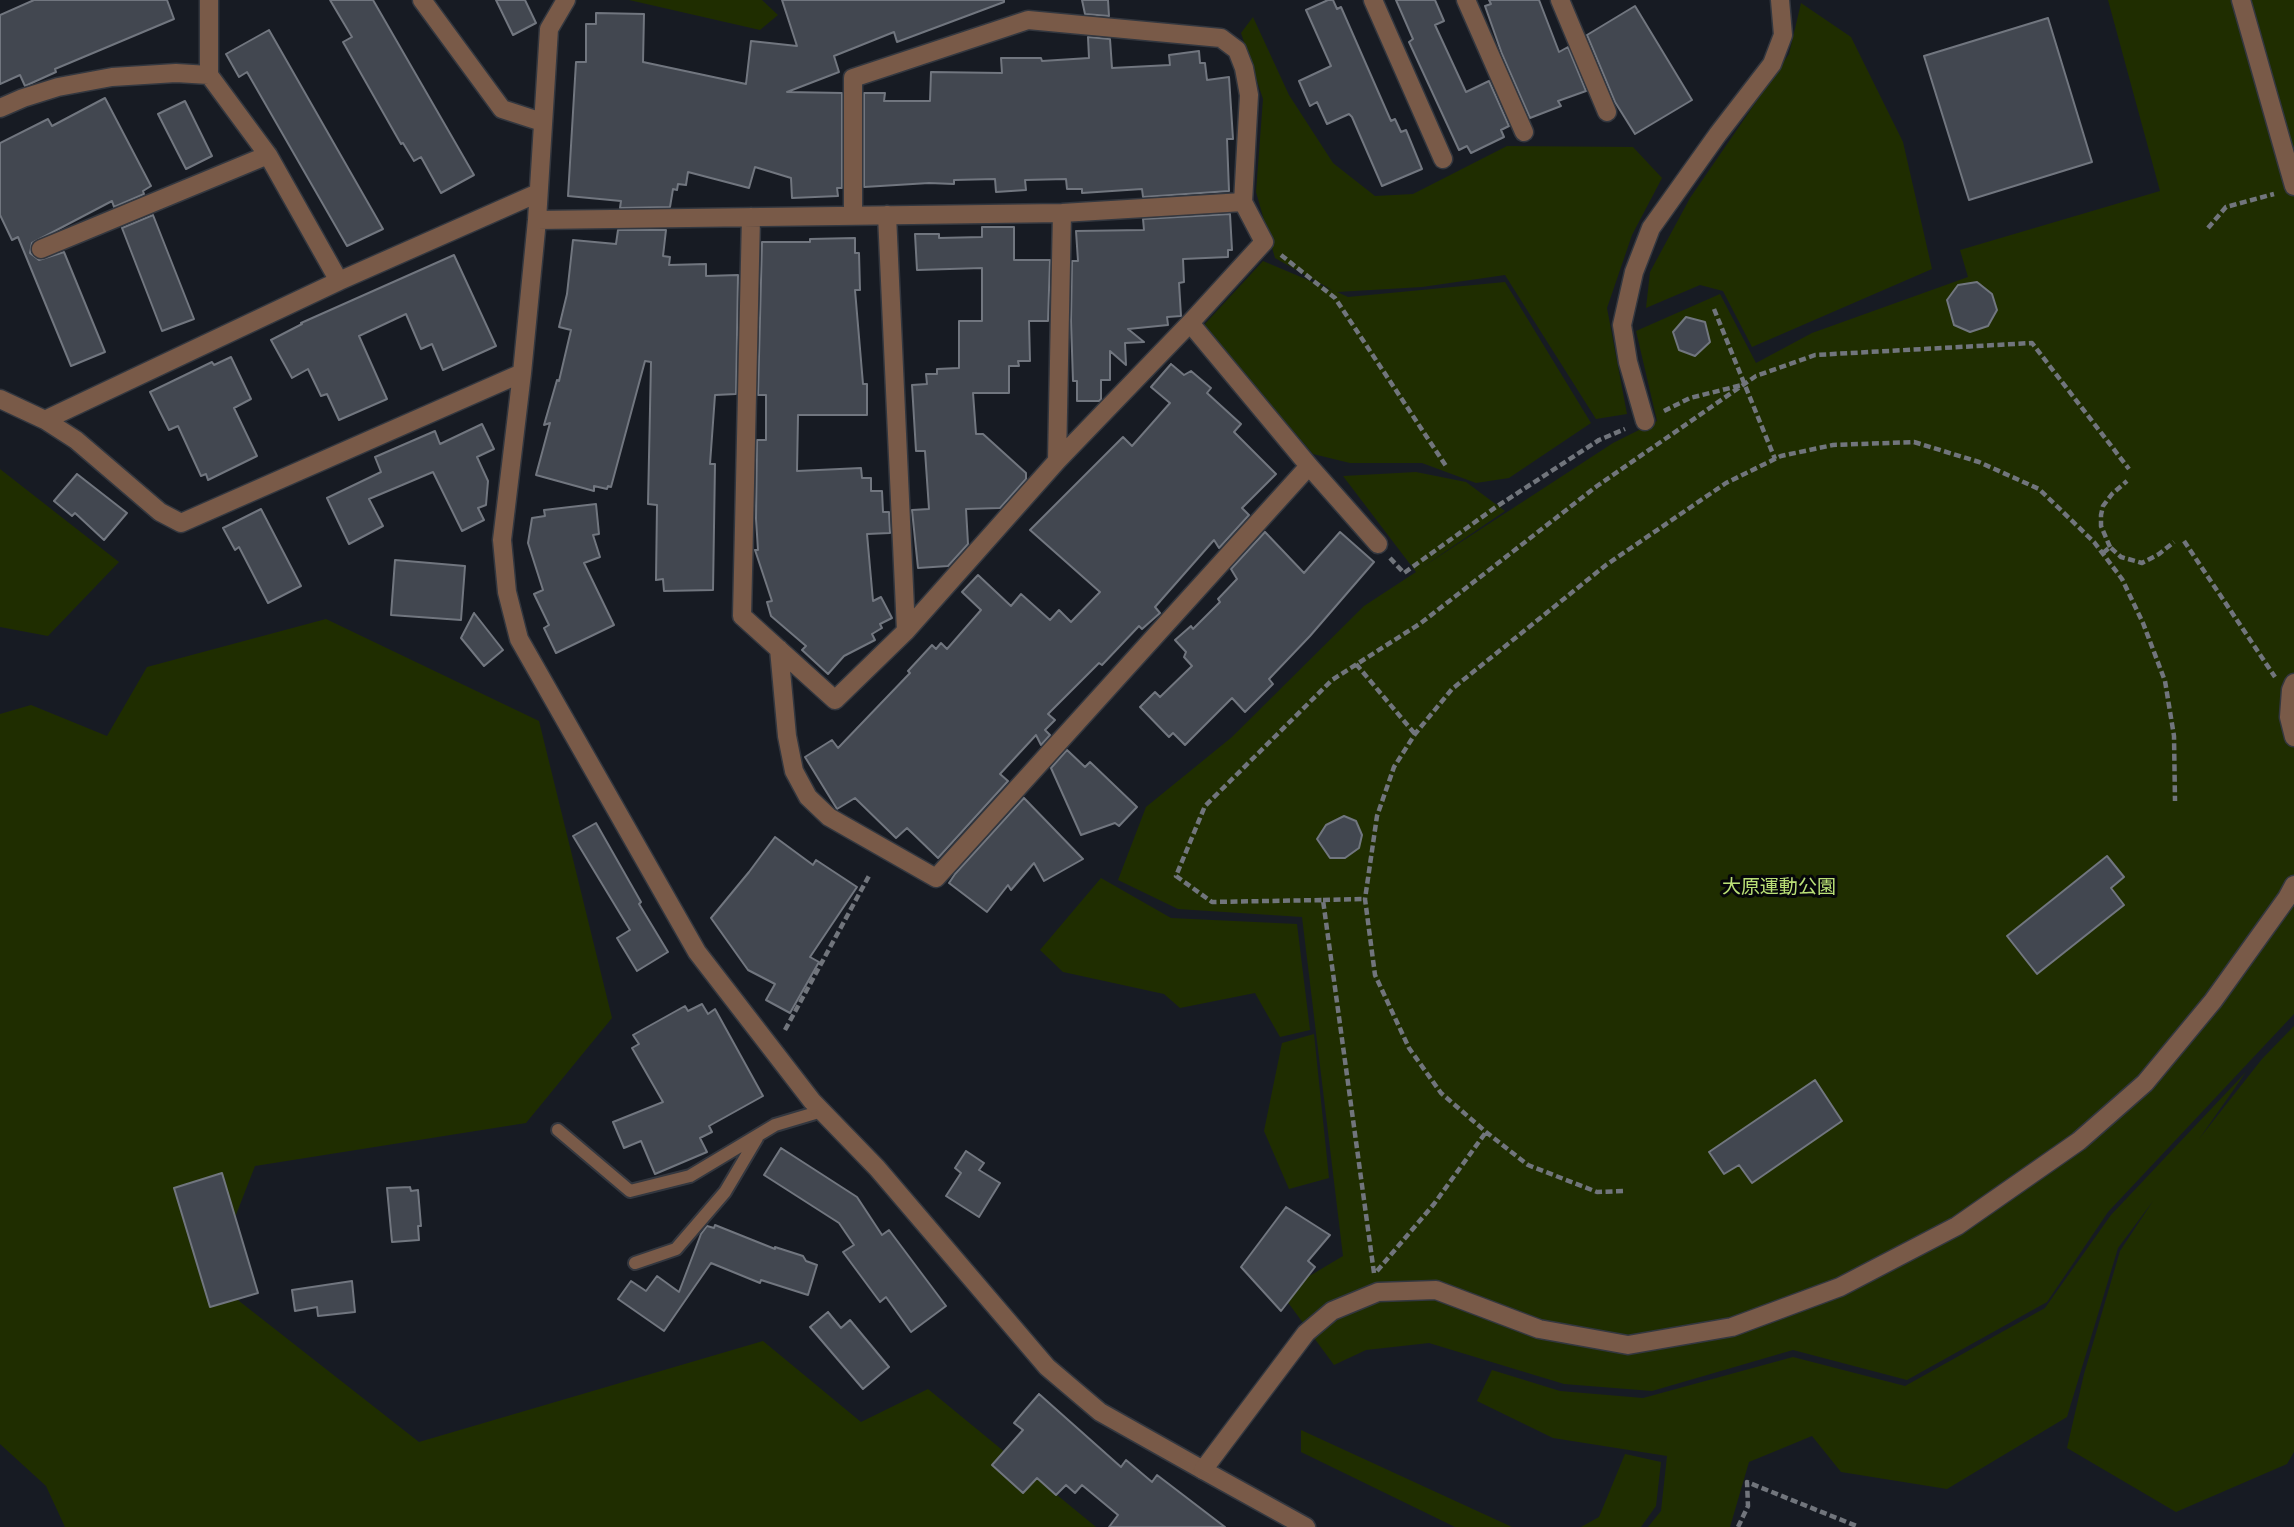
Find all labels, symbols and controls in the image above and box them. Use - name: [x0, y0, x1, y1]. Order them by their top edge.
- park label: 大原運動公園: [1722, 877, 1836, 899]

